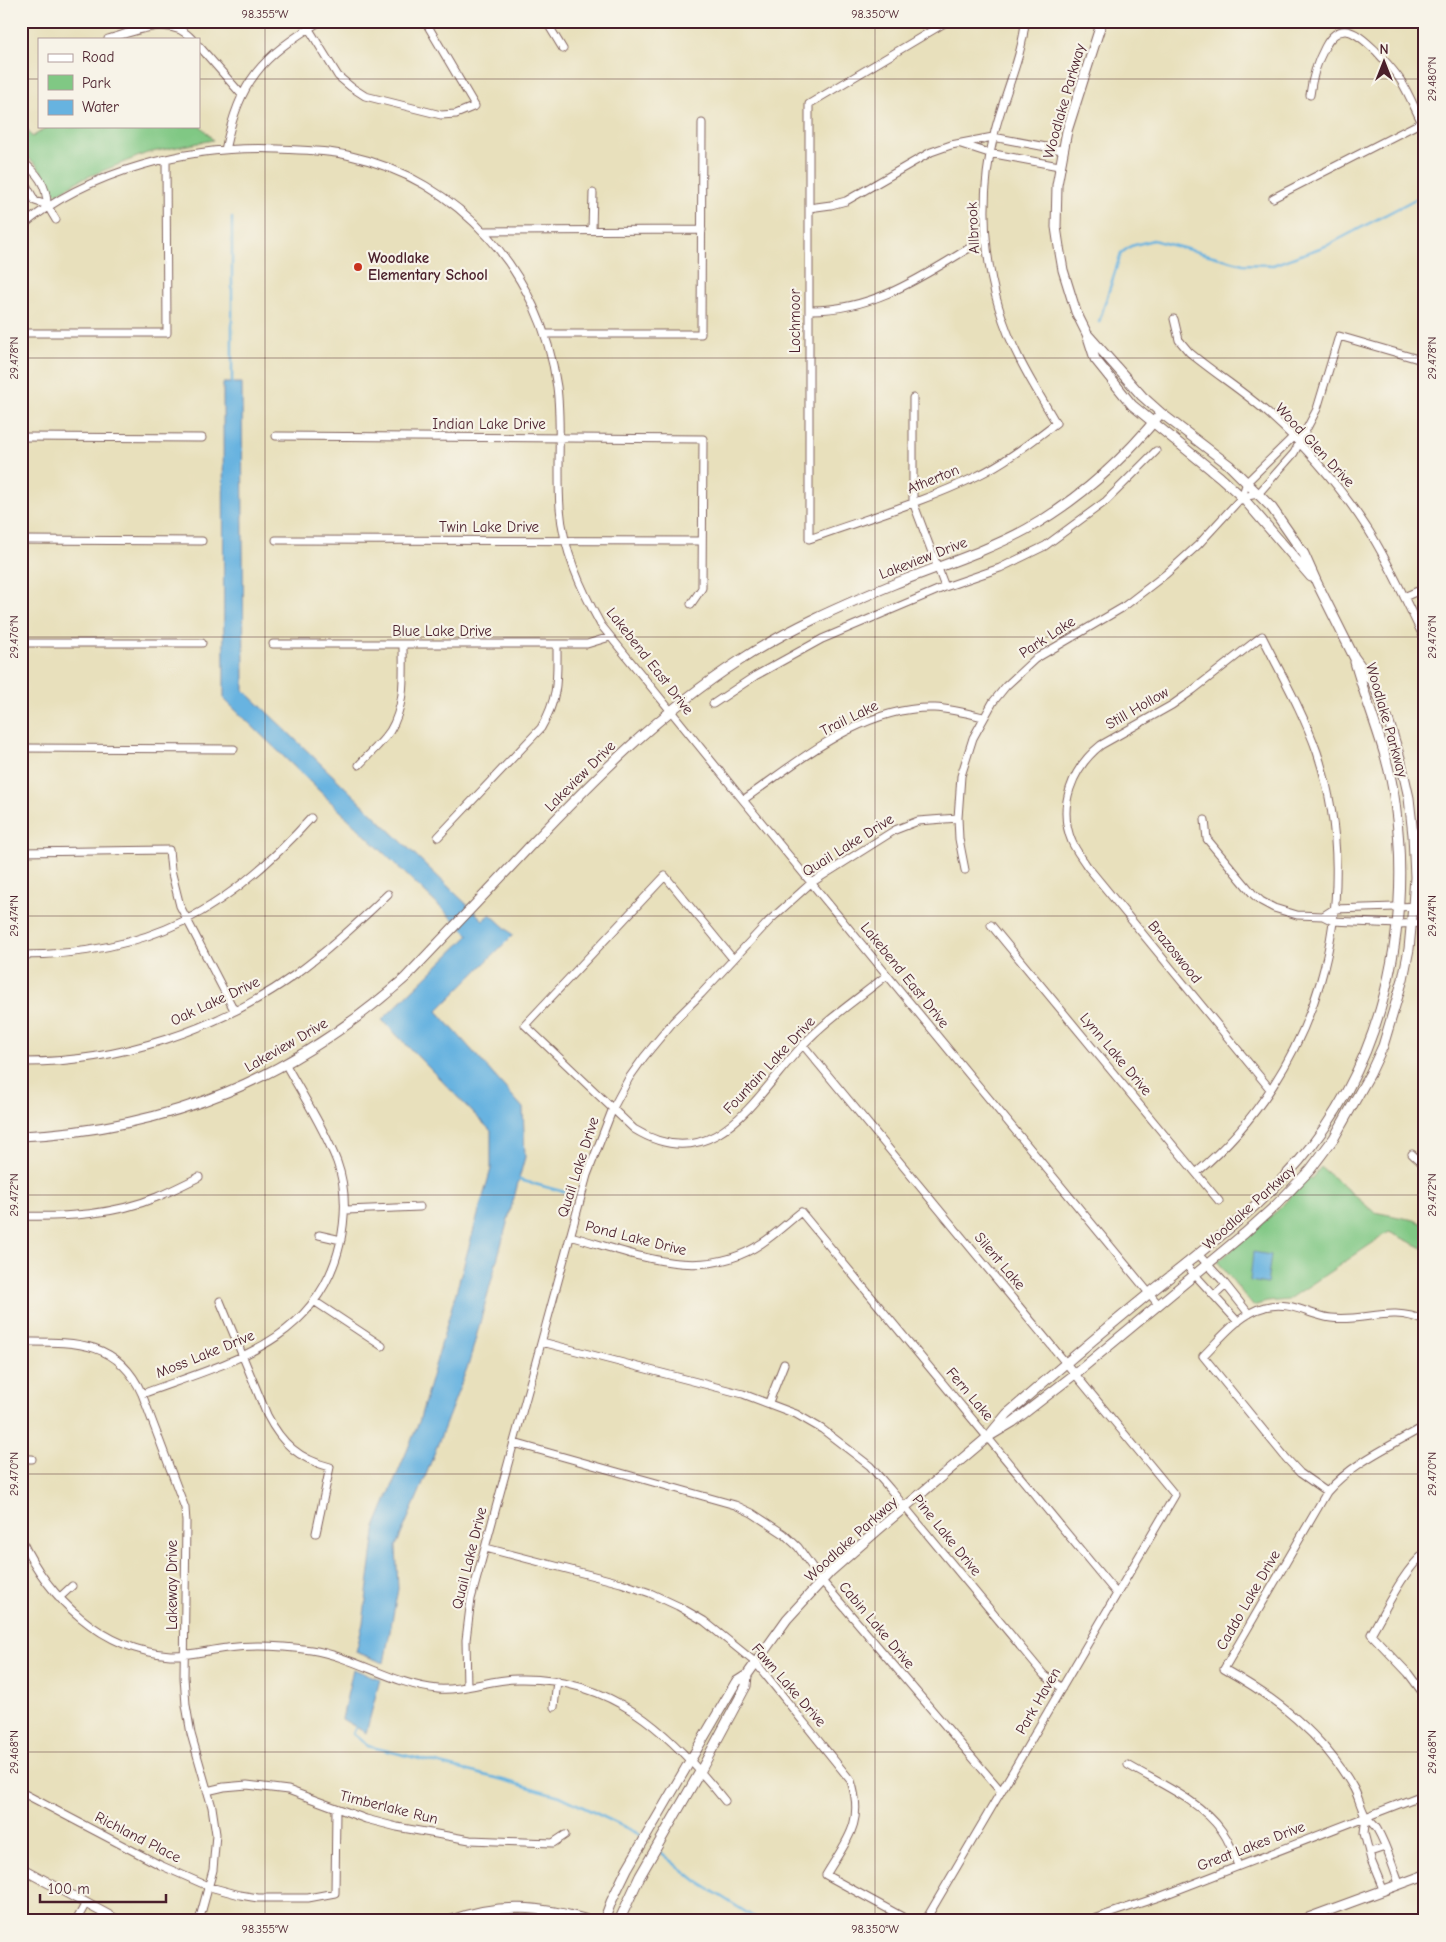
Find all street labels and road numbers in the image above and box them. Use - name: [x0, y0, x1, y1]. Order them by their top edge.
- street label: Woodlake Parkway: [1039, 41, 1089, 160]
- street label: Allbrook: [963, 201, 983, 255]
- street label: Lochmoor: [786, 289, 804, 353]
- street label: Wood Glen Drive: [1271, 399, 1359, 491]
- street label: Indian Lake Drive: [432, 415, 546, 433]
- street label: Atherton: [904, 460, 962, 498]
- street label: Twin Lake Drive: [439, 518, 540, 536]
- street label: Lakeview Drive: [876, 533, 970, 583]
- street label: Lakebend East Drive: [603, 604, 698, 718]
- street label: Park Lake: [1016, 612, 1079, 662]
- street label: Blue Lake Drive: [392, 622, 492, 640]
- street label: Woodlake Parkway: [1362, 661, 1412, 780]
- street label: Still Hollow: [1102, 683, 1172, 733]
- street label: Trail Lake: [817, 696, 881, 740]
- street label: Lakeview Drive: [541, 736, 620, 815]
- street label: Quail Lake Drive: [799, 809, 897, 880]
- street label: Brazoswood: [1144, 917, 1206, 987]
- street label: Lakebend East Drive: [857, 918, 953, 1032]
- street label: Oak Lake Drive: [168, 972, 263, 1030]
- street label: Lynn Lake Drive: [1076, 1009, 1156, 1099]
- street label: Fountain Lake Drive: [719, 1012, 819, 1117]
- street label: Lakeview Drive: [241, 1014, 331, 1076]
- street label: Quail Lake Drive: [553, 1114, 603, 1219]
- street label: Woodlake Parkway: [1199, 1160, 1299, 1253]
- street label: Pond Lake Drive: [584, 1217, 689, 1259]
- street label: Silent Lake: [971, 1229, 1030, 1294]
- street label: Moss Lake Drive: [153, 1326, 257, 1382]
- street label: Fern Lake: [943, 1364, 998, 1425]
- street label: Pine Lake Drive: [909, 1491, 986, 1580]
- street label: Woodlake Parkway: [801, 1492, 901, 1585]
- street label: Quail Lake Drive: [448, 1505, 490, 1611]
- street label: Lakeway Drive: [163, 1540, 181, 1630]
- street label: Caddo Lake Drive: [1212, 1546, 1284, 1653]
- street label: Cabin Lake Drive: [835, 1578, 919, 1673]
- street label: Fawn Lake Drive: [748, 1640, 830, 1731]
- street label: Park Haven: [1012, 1664, 1064, 1738]
- street label: Timberlake Run: [338, 1786, 440, 1828]
- street label: Richland Place: [92, 1808, 184, 1867]
- street label: Great Lakes Drive: [1195, 1817, 1308, 1875]

